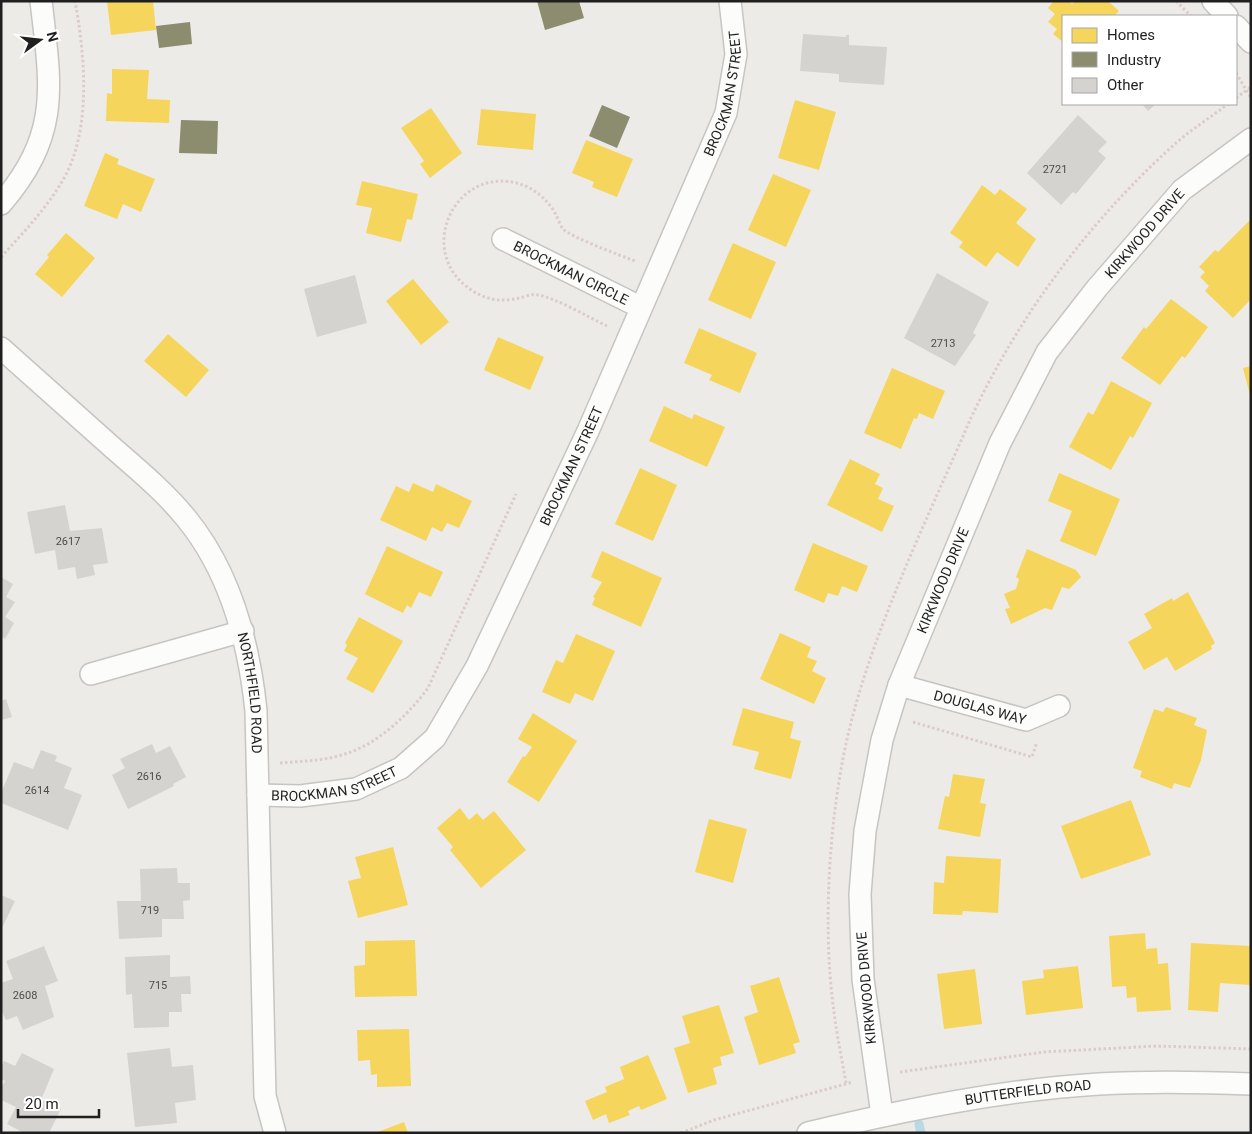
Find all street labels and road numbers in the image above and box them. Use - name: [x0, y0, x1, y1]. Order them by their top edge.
- street label: BROCKMAN STREET: [700, 29, 744, 159]
- street label: KIRKWOOD DRIVE: [1101, 185, 1188, 281]
- street label: BROCKMAN CIRCLE: [511, 238, 631, 308]
- street label: BROCKMAN STREET: [537, 403, 606, 528]
- street label: KIRKWOOD DRIVE: [913, 525, 972, 636]
- street label: NORTHFIELD ROAD: [234, 630, 265, 754]
- street label: DOUGLAS WAY: [932, 687, 1029, 728]
- street label: BROCKMAN STREET: [271, 763, 400, 804]
- street label: KIRKWOOD DRIVE: [853, 931, 879, 1045]
- street label: BUTTERFIELD ROAD: [963, 1077, 1092, 1108]

